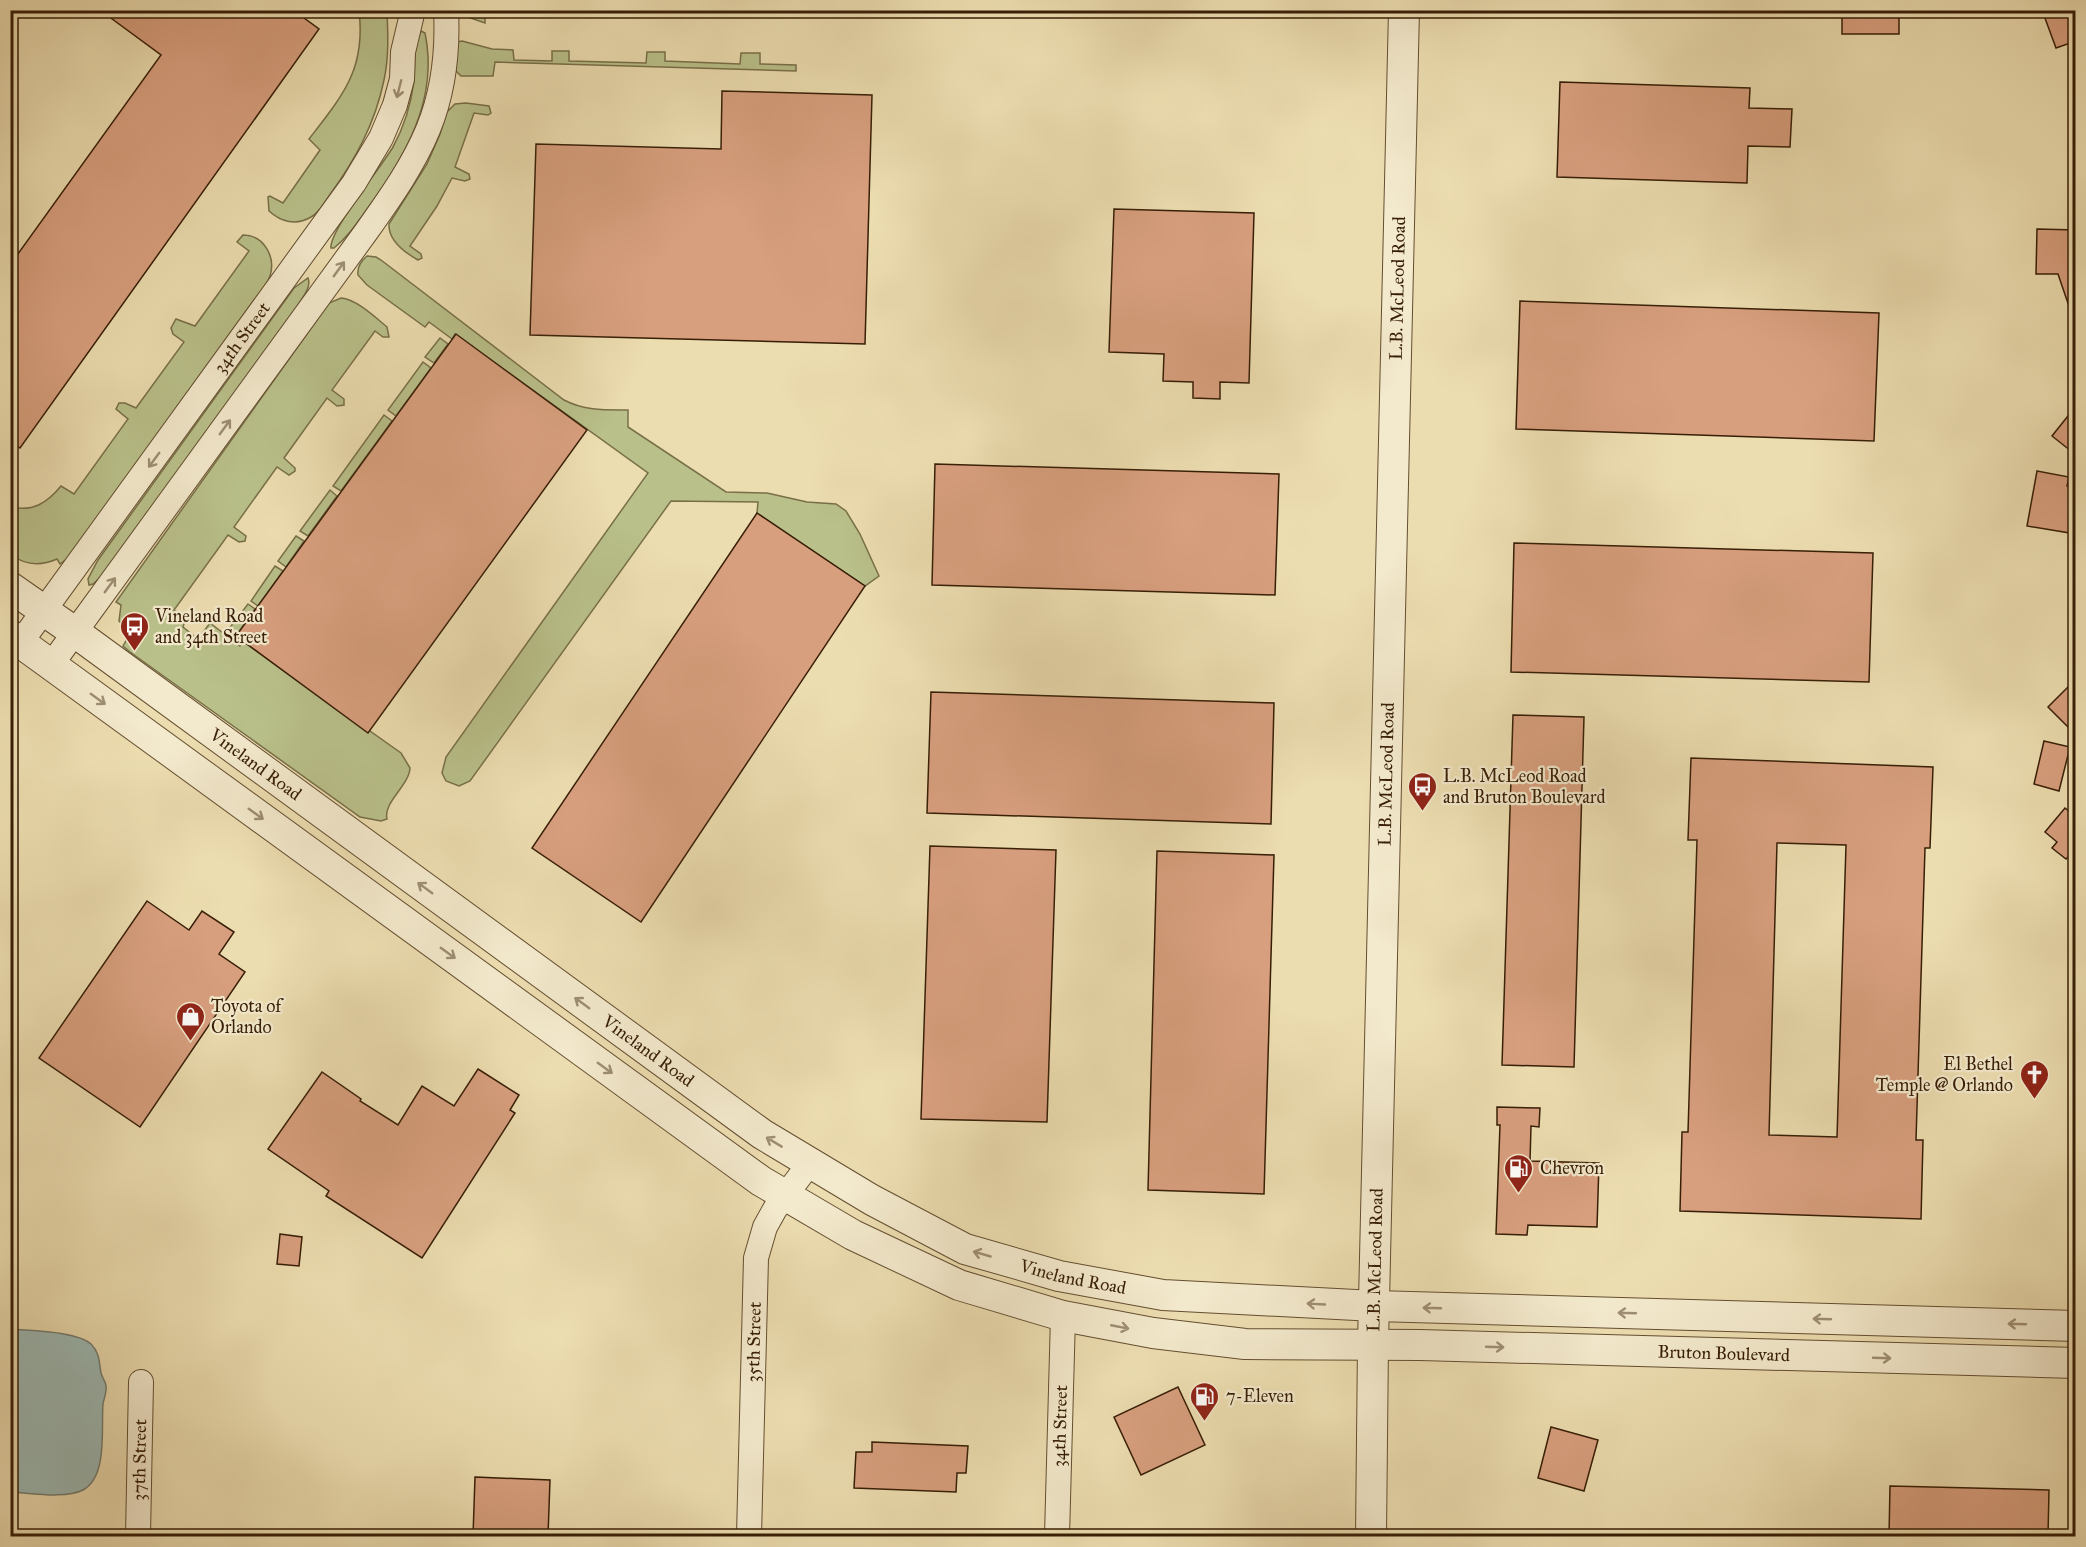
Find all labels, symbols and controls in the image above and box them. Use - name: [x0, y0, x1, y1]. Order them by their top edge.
- one-way arrow: [393, 79, 405, 98]
- street label: L.B. McLeod Road: [1385, 216, 1410, 360]
- one-way arrow: [333, 262, 345, 278]
- street label: 34th Street: [209, 297, 275, 377]
- one-way arrow: [218, 420, 231, 436]
- one-way arrow: [148, 452, 160, 468]
- one-way arrow: [104, 578, 116, 594]
- place label: Vineland Road and 34th Street: [154, 605, 268, 648]
- bus stop icon: Vineland Road and 34th Street: [118, 610, 150, 652]
- one-way arrow: [90, 693, 106, 706]
- street label: L.B. McLeod Road: [1374, 702, 1399, 846]
- street label: Vineland Road: [205, 723, 306, 805]
- place label: L.B. McLeod Road and Bruton Boulevard: [1443, 765, 1606, 808]
- bus stop icon: L.B. McLeod Road and Bruton Boulevard: [1406, 770, 1438, 812]
- one-way arrow: [247, 808, 263, 820]
- one-way arrow: [417, 881, 433, 894]
- one-way arrow: [439, 947, 455, 960]
- place label: Toyota of Orlando: [211, 995, 284, 1038]
- one-way arrow: [575, 997, 591, 1009]
- shop icon: Toyota of Orlando: [174, 1000, 206, 1042]
- street label: Vineland Road: [597, 1009, 698, 1092]
- place label: El Bethel Temple @ Orlando: [1876, 1053, 2013, 1096]
- church icon: El Bethel Temple @ Orlando: [2018, 1058, 2050, 1100]
- one-way arrow: [597, 1062, 613, 1074]
- one-way arrow: [766, 1135, 783, 1147]
- fuel station icon: Chevron: [1503, 1152, 1535, 1194]
- place label: Chevron: [1540, 1157, 1604, 1179]
- street label: L.B. McLeod Road: [1362, 1188, 1388, 1332]
- one-way arrow: [973, 1248, 992, 1259]
- street label: Vineland Road: [1016, 1254, 1128, 1299]
- one-way arrow: [1307, 1298, 1327, 1309]
- street label: 35th Street: [742, 1301, 766, 1383]
- one-way arrow: [1423, 1302, 1443, 1313]
- one-way arrow: [1618, 1308, 1638, 1319]
- one-way arrow: [1813, 1313, 1833, 1325]
- one-way arrow: [2008, 1319, 2028, 1330]
- one-way arrow: [1110, 1322, 1129, 1333]
- street label: Bruton Boulevard: [1657, 1341, 1790, 1366]
- one-way arrow: [1484, 1342, 1504, 1353]
- one-way arrow: [1872, 1352, 1892, 1363]
- fuel station icon: 7-Eleven: [1189, 1380, 1221, 1422]
- street label: 34th Street: [1048, 1384, 1072, 1467]
- place label: 7-Eleven: [1226, 1385, 1294, 1407]
- street label: 37th Street: [128, 1418, 151, 1501]

